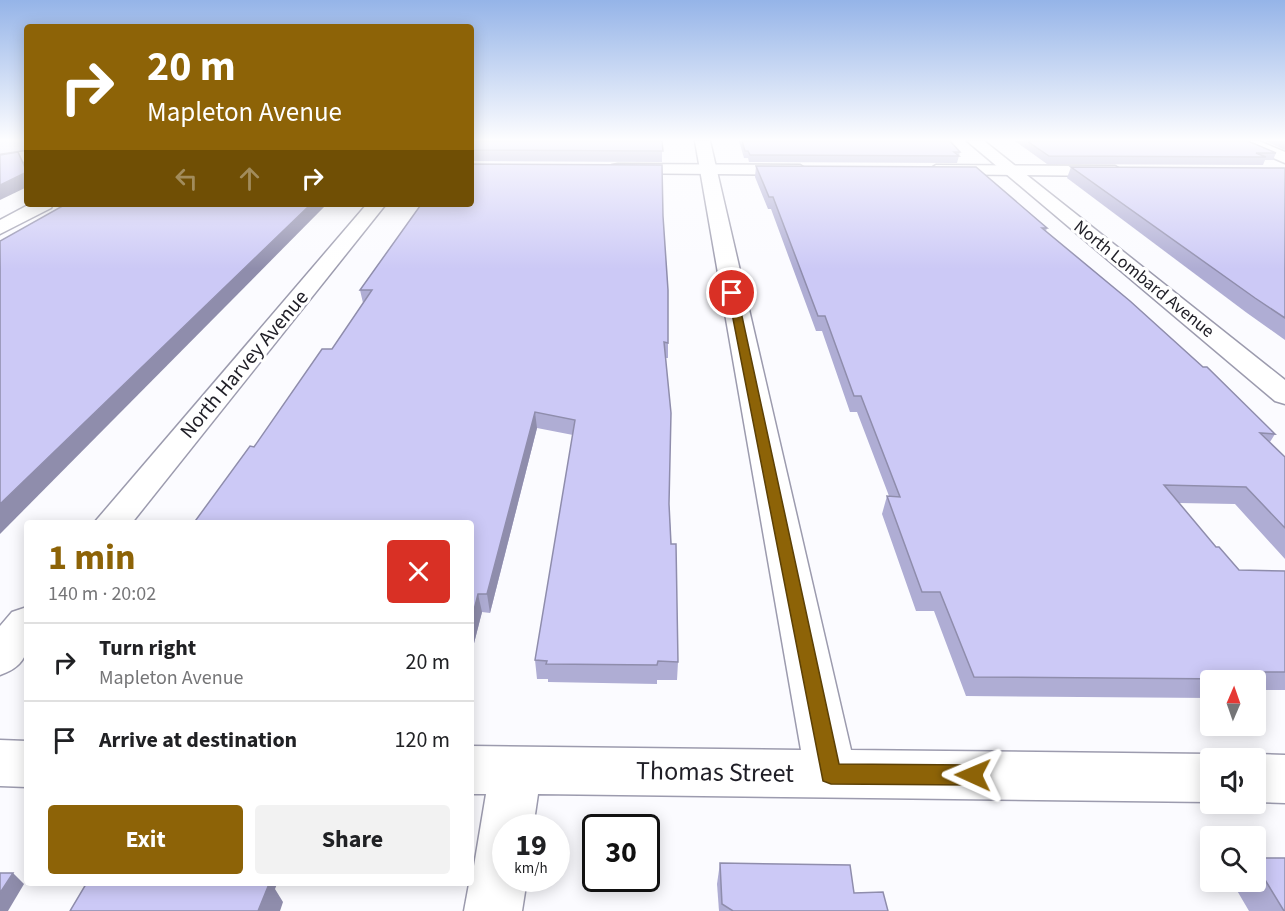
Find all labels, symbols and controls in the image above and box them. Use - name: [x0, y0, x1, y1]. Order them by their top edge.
- text: 20 m: [147, 37, 236, 97]
- icon: right: [48, 48, 126, 126]
- text: Mapleton Avenue: [147, 93, 342, 132]
- icon: left: [170, 162, 203, 195]
- icon: ahead: [233, 162, 266, 195]
- icon: right: [296, 162, 329, 195]
- street label: North Lombard Avenue: [1068, 214, 1220, 344]
- pin: [706, 267, 757, 318]
- icon: arrive: [715, 276, 748, 309]
- street label: North Harvey Avenue: [173, 283, 315, 445]
- text: 1 min: [48, 532, 136, 583]
- button: close: [387, 540, 450, 603]
- text: 140 m · 20:02: [48, 580, 156, 608]
- text: Turn right: [99, 632, 196, 664]
- icon: right: [48, 646, 81, 679]
- text: 20 m: [405, 646, 450, 678]
- text: Mapleton Avenue: [99, 664, 243, 692]
- north arrow: [1200, 670, 1266, 736]
- map controls: [1200, 670, 1266, 892]
- icon: arrive: [48, 724, 81, 757]
- text: Arrive at destination: [99, 724, 297, 756]
- text: 120 m: [395, 724, 450, 756]
- position arrow: [941, 743, 1005, 807]
- button: sound: [1200, 748, 1266, 814]
- street label: Thomas Street: [636, 752, 795, 792]
- button: Exit: [48, 805, 243, 874]
- button: Share: [255, 805, 450, 874]
- speed limit sign: 30: [582, 814, 660, 892]
- text: 19: [515, 824, 547, 867]
- button: search: [1200, 826, 1266, 892]
- text: km/h: [514, 858, 548, 879]

